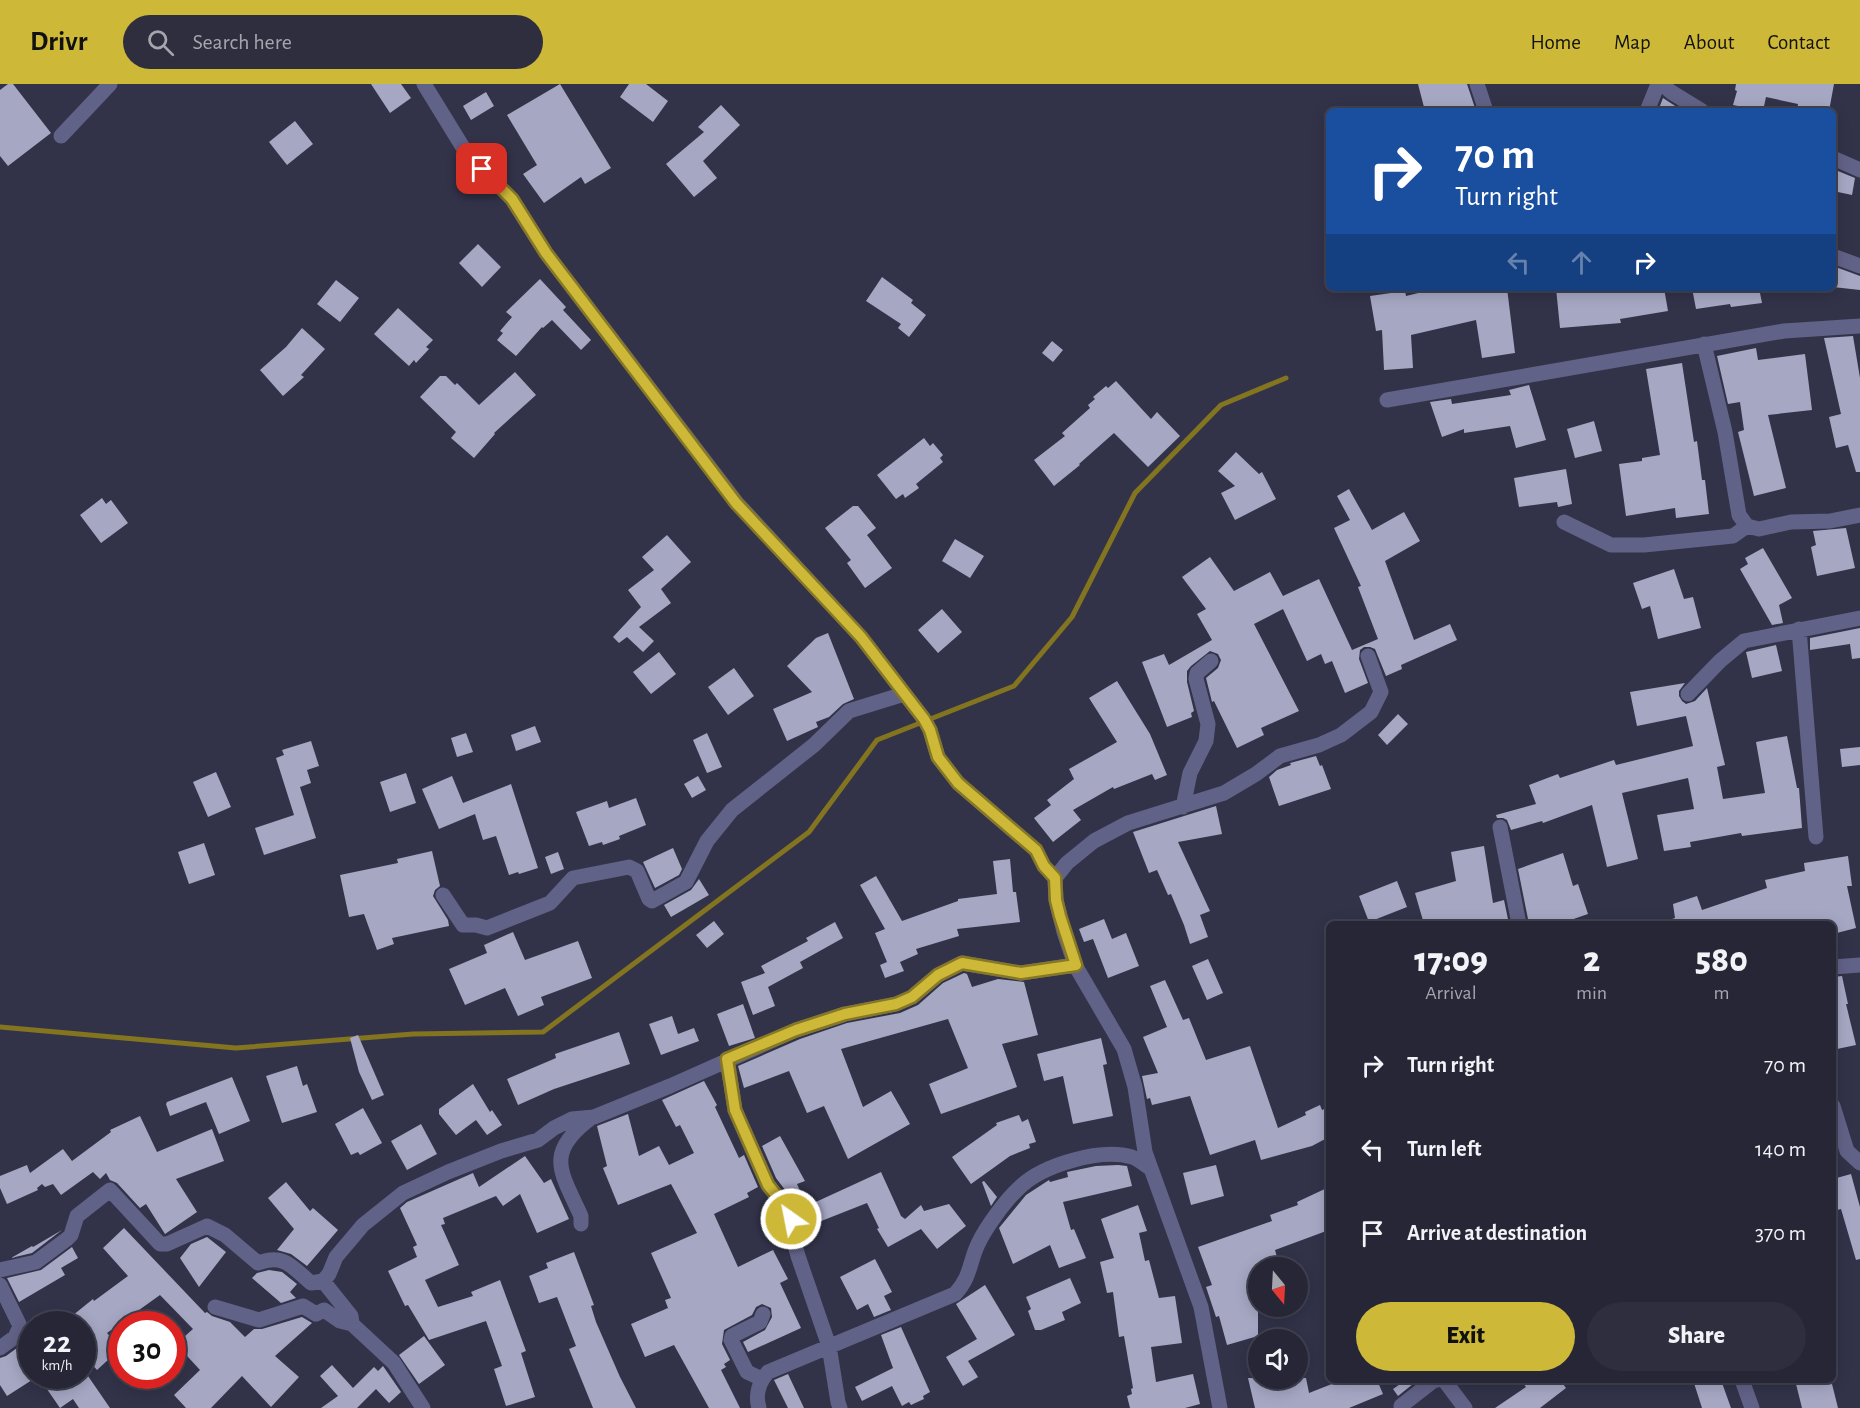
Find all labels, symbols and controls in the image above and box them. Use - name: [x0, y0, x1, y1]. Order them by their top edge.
- search box: [123, 15, 543, 69]
- icon: search: [144, 26, 177, 59]
- text: Drivr: [30, 28, 87, 56]
- text: Search here: [192, 31, 292, 53]
- text: Home: [1530, 32, 1581, 53]
- text: Map: [1614, 32, 1651, 53]
- text: About: [1684, 32, 1734, 53]
- text: Contact: [1767, 32, 1830, 53]
- icon: right: [1356, 132, 1434, 210]
- text: 70 m: [1455, 134, 1535, 176]
- pin: [456, 143, 507, 194]
- icon: arrive: [465, 152, 498, 185]
- text: Turn right: [1455, 183, 1558, 210]
- icon: left: [1502, 246, 1535, 279]
- icon: ahead: [1565, 246, 1598, 279]
- icon: right: [1628, 246, 1661, 279]
- text: 17:09: [1414, 942, 1488, 978]
- text: 2: [1583, 942, 1600, 978]
- text: 580: [1695, 942, 1748, 978]
- text: Arrival: [1425, 983, 1477, 1003]
- text: min: [1576, 983, 1607, 1003]
- text: m: [1714, 983, 1730, 1003]
- icon: right: [1356, 1049, 1389, 1082]
- text: Turn right: [1407, 1054, 1494, 1076]
- text: 70 m: [1764, 1054, 1806, 1076]
- icon: left: [1356, 1133, 1389, 1166]
- text: Turn left: [1407, 1138, 1481, 1160]
- text: 140 m: [1755, 1138, 1806, 1160]
- position arrow: [759, 1187, 823, 1251]
- icon: arrive: [1356, 1217, 1389, 1250]
- text: Arrive at destination: [1407, 1222, 1587, 1244]
- text: 370 m: [1755, 1222, 1806, 1244]
- north arrow: [1248, 1257, 1308, 1317]
- map controls: [1248, 1257, 1308, 1389]
- button: Exit: [1356, 1302, 1575, 1371]
- button: Share: [1587, 1302, 1806, 1371]
- speed limit sign: 30: [108, 1311, 186, 1389]
- text: 22: [43, 1328, 71, 1358]
- button: sound: [1248, 1329, 1308, 1389]
- text: km/h: [42, 1358, 72, 1373]

